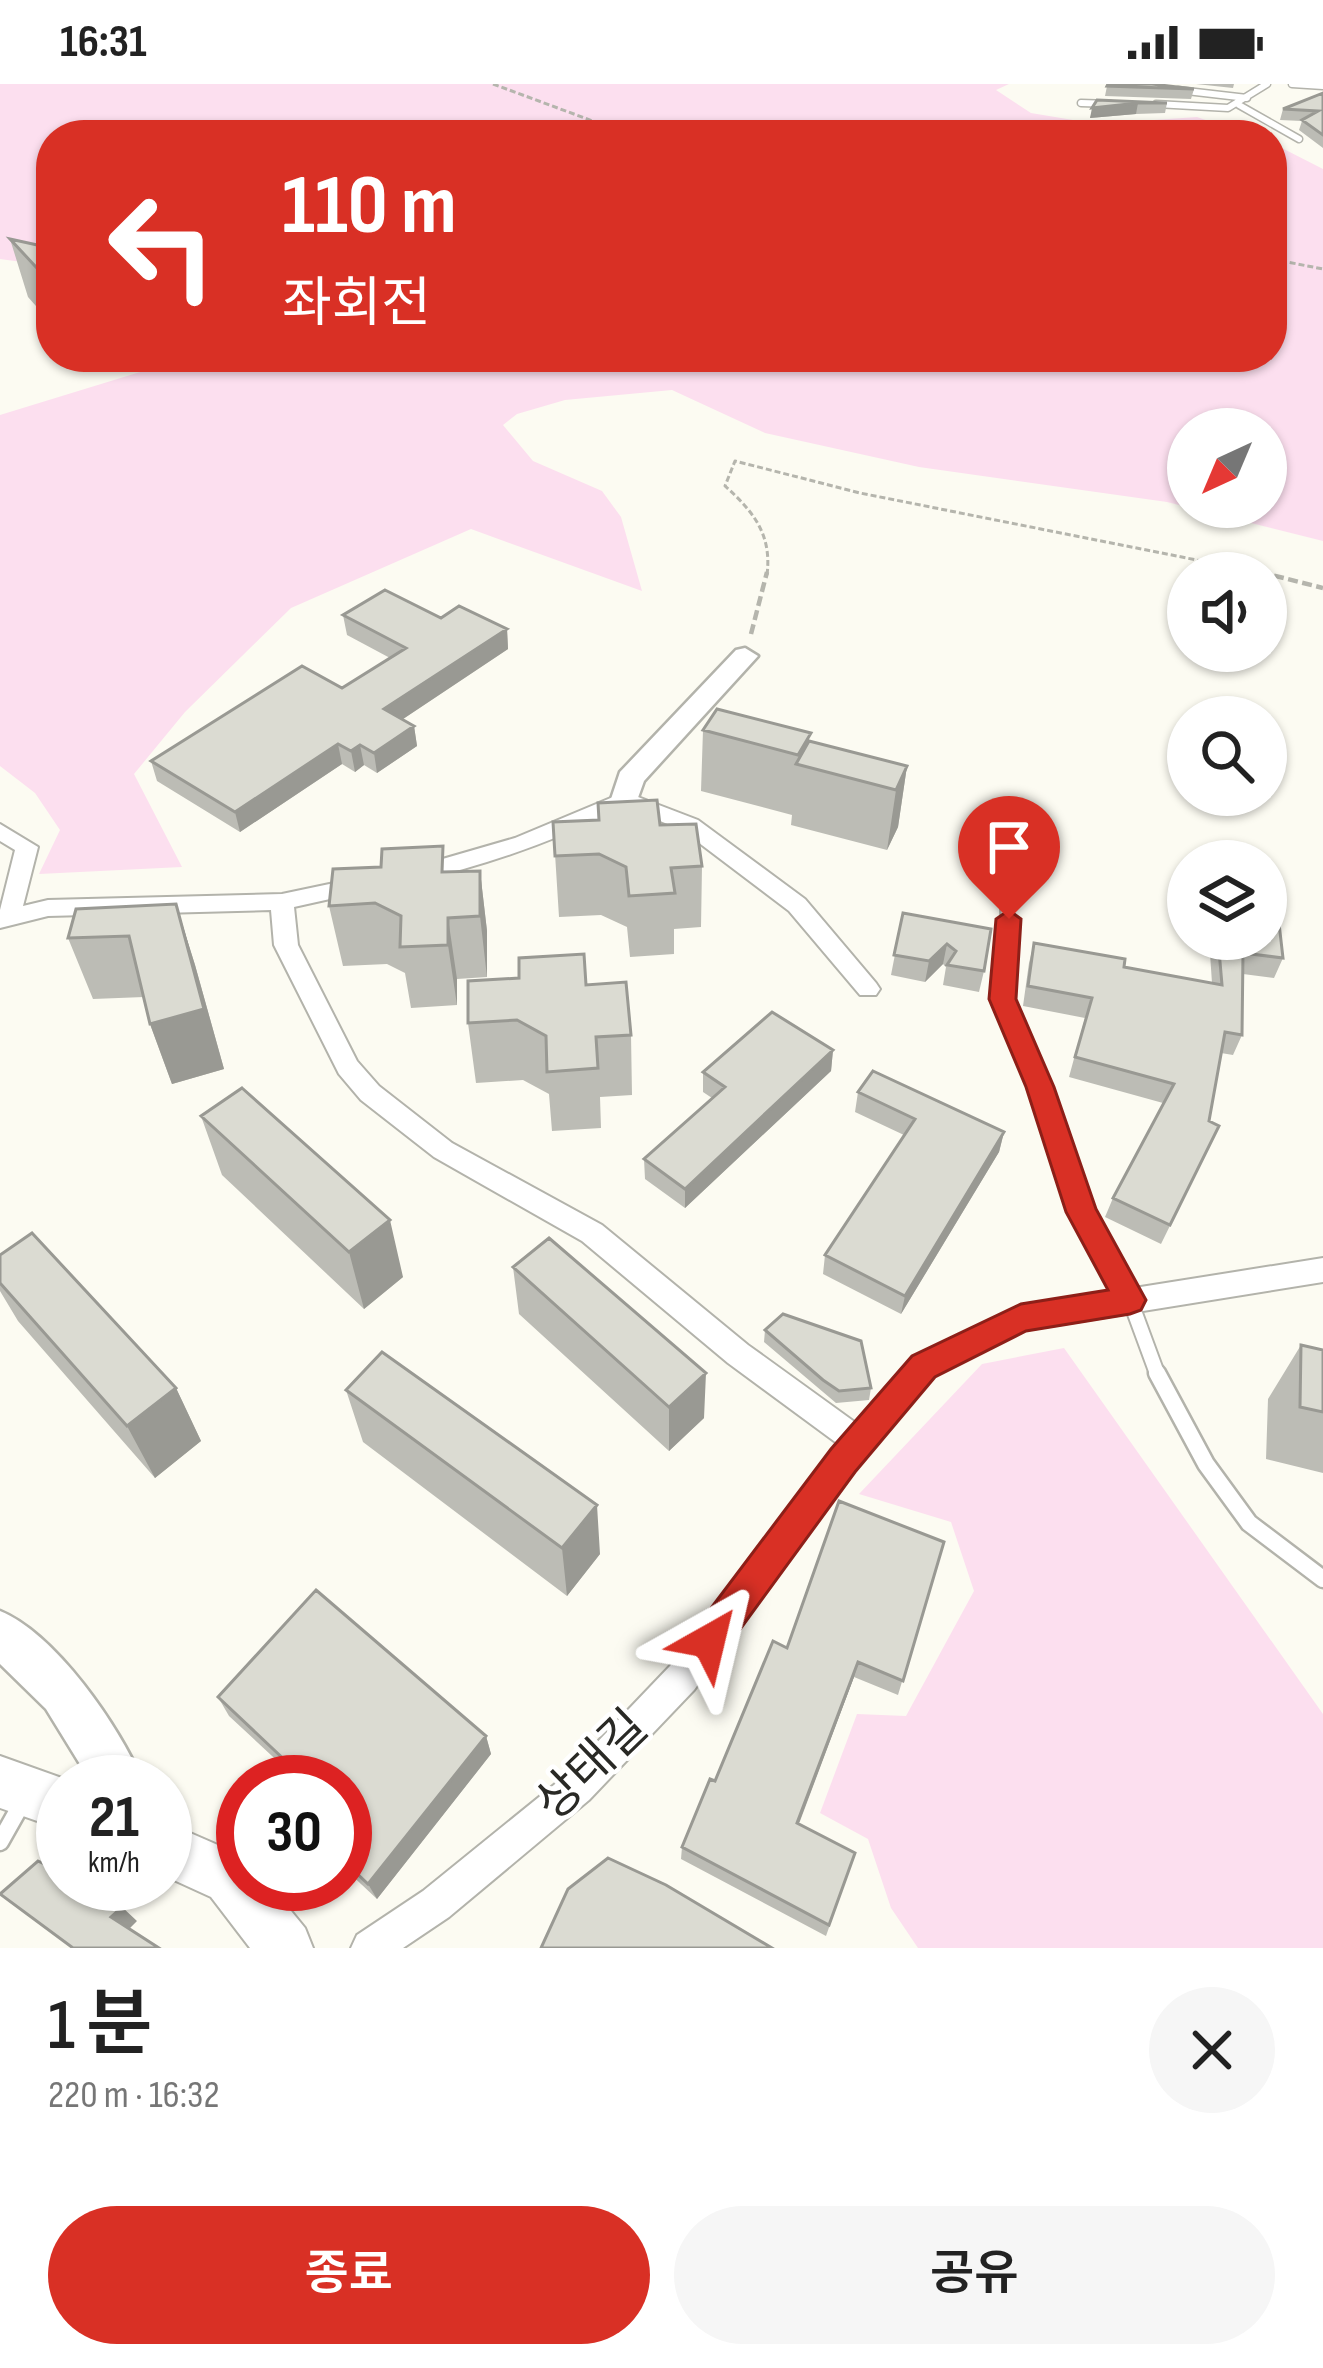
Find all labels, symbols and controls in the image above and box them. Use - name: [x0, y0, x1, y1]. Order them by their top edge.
- text: 16:31: [60, 15, 147, 70]
- text: 110 m: [282, 156, 457, 257]
- icon: left: [84, 168, 240, 324]
- text: 좌회전: [282, 272, 431, 337]
- north arrow: [1167, 408, 1287, 528]
- map controls: [1167, 408, 1287, 960]
- button: sound: [1167, 552, 1287, 672]
- button: search: [1167, 696, 1287, 816]
- pin: [958, 796, 1060, 919]
- icon: arrive: [976, 814, 1042, 880]
- button: layers: [1167, 840, 1287, 960]
- position arrow: [646, 1578, 772, 1704]
- street label: 상태길: [525, 1699, 659, 1833]
- speed limit sign: 30: [216, 1755, 372, 1911]
- text: 21: [89, 1782, 139, 1854]
- text: km/h: [88, 1845, 140, 1881]
- text: 1 분: [48, 1983, 152, 2070]
- button: close: [1149, 1987, 1275, 2113]
- text: 220 m · 16:32: [48, 2072, 220, 2119]
- button: 종료: [48, 2206, 650, 2344]
- button: 공유: [674, 2206, 1275, 2344]

